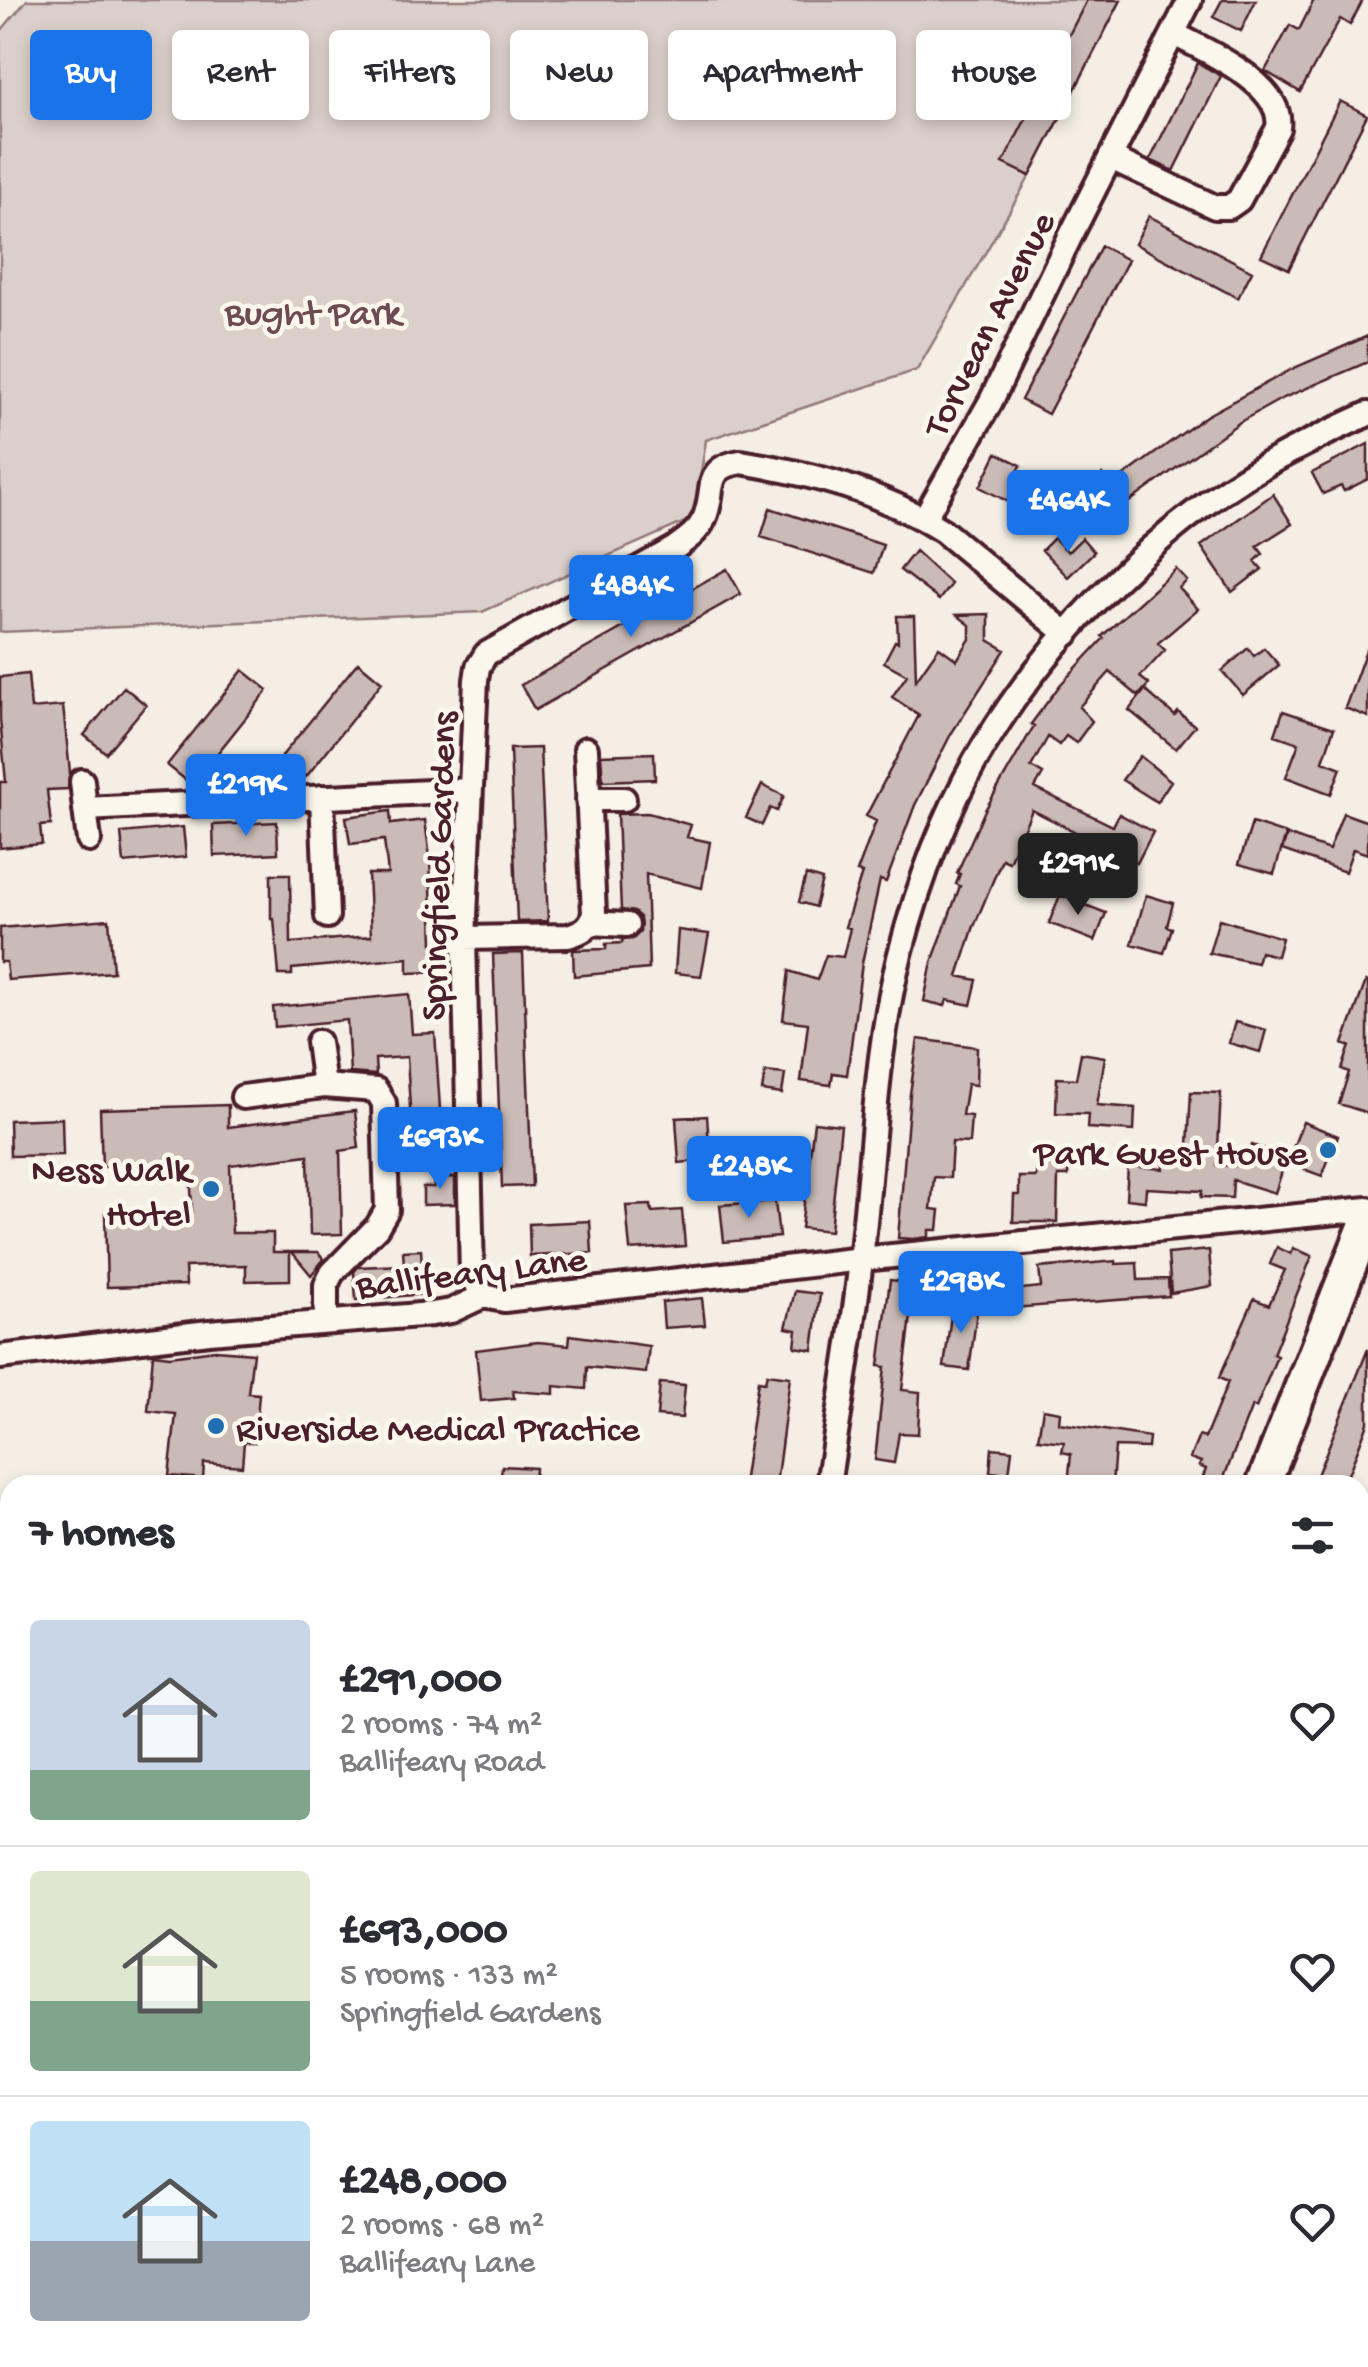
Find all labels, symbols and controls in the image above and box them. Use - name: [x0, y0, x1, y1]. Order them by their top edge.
- chip: Buy: [30, 30, 152, 120]
- chip: Rent: [172, 30, 309, 120]
- chip: Filters: [329, 30, 490, 120]
- chip: New: [510, 30, 648, 120]
- chip: Apartment: [668, 30, 896, 120]
- chip: House: [916, 30, 1071, 120]
- street label: Torvean Avenue: [916, 206, 1068, 447]
- park label: Bught Park: [224, 294, 404, 338]
- pin: £464K: [998, 470, 1138, 555]
- text: £464K: [1029, 483, 1107, 521]
- pin: £484K: [561, 555, 701, 640]
- text: £484K: [591, 568, 671, 606]
- street label: Springfield Gardens: [415, 710, 469, 1022]
- pin: £219K: [176, 754, 316, 839]
- text: £219K: [208, 767, 284, 805]
- pin: £291K: [1008, 833, 1148, 918]
- text: £291K: [1040, 846, 1116, 884]
- pin: £693K: [370, 1107, 510, 1192]
- text: £693K: [400, 1120, 480, 1158]
- place label: Park Guest House: [1033, 1134, 1308, 1178]
- pin: £248K: [679, 1136, 819, 1221]
- marker: Park Guest House: [1317, 1139, 1339, 1161]
- text: £248K: [709, 1149, 789, 1187]
- place label: Ness Walk Hotel: [31, 1151, 194, 1239]
- marker: Ness Walk Hotel: [200, 1178, 222, 1200]
- street label: Ballifeary Lane: [353, 1240, 590, 1312]
- pin: £298K: [891, 1251, 1031, 1336]
- text: £298K: [920, 1264, 1002, 1302]
- place label: Riverside Medical Practice: [236, 1410, 640, 1454]
- marker: Riverside Medical Practice: [205, 1415, 227, 1437]
- icon: filters: [1285, 1508, 1340, 1563]
- text: 7 homes: [30, 1511, 173, 1560]
- text: £291,000: [340, 1658, 502, 1707]
- icon: home: [110, 1660, 230, 1780]
- icon: heart: [1285, 1693, 1340, 1748]
- text: 2 rooms · 74 m²: [340, 1707, 542, 1745]
- text: Ballifeary Road: [340, 1745, 544, 1783]
- text: £693,000: [340, 1909, 508, 1958]
- icon: home: [110, 1911, 230, 2031]
- icon: heart: [1285, 1944, 1340, 1999]
- text: 5 rooms · 133 m²: [340, 1958, 558, 1996]
- text: Springfield Gardens: [340, 1996, 600, 2034]
- text: £248,000: [340, 2159, 507, 2208]
- icon: home: [110, 2161, 230, 2281]
- icon: heart: [1285, 2194, 1340, 2249]
- text: 2 rooms · 68 m²: [340, 2208, 544, 2246]
- text: Ballifeary Lane: [340, 2246, 535, 2284]

